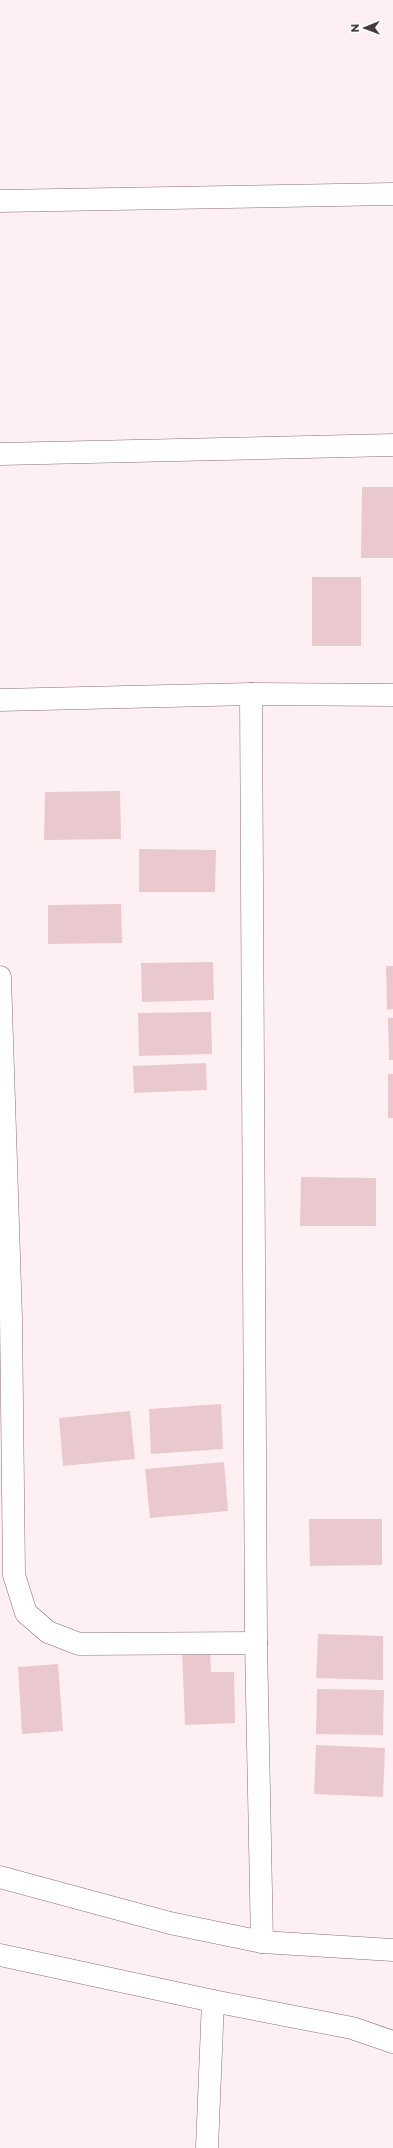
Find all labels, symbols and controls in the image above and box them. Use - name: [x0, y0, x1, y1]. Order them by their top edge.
- north arrow: [345, 8, 385, 48]
- text: N: [348, 24, 362, 33]

